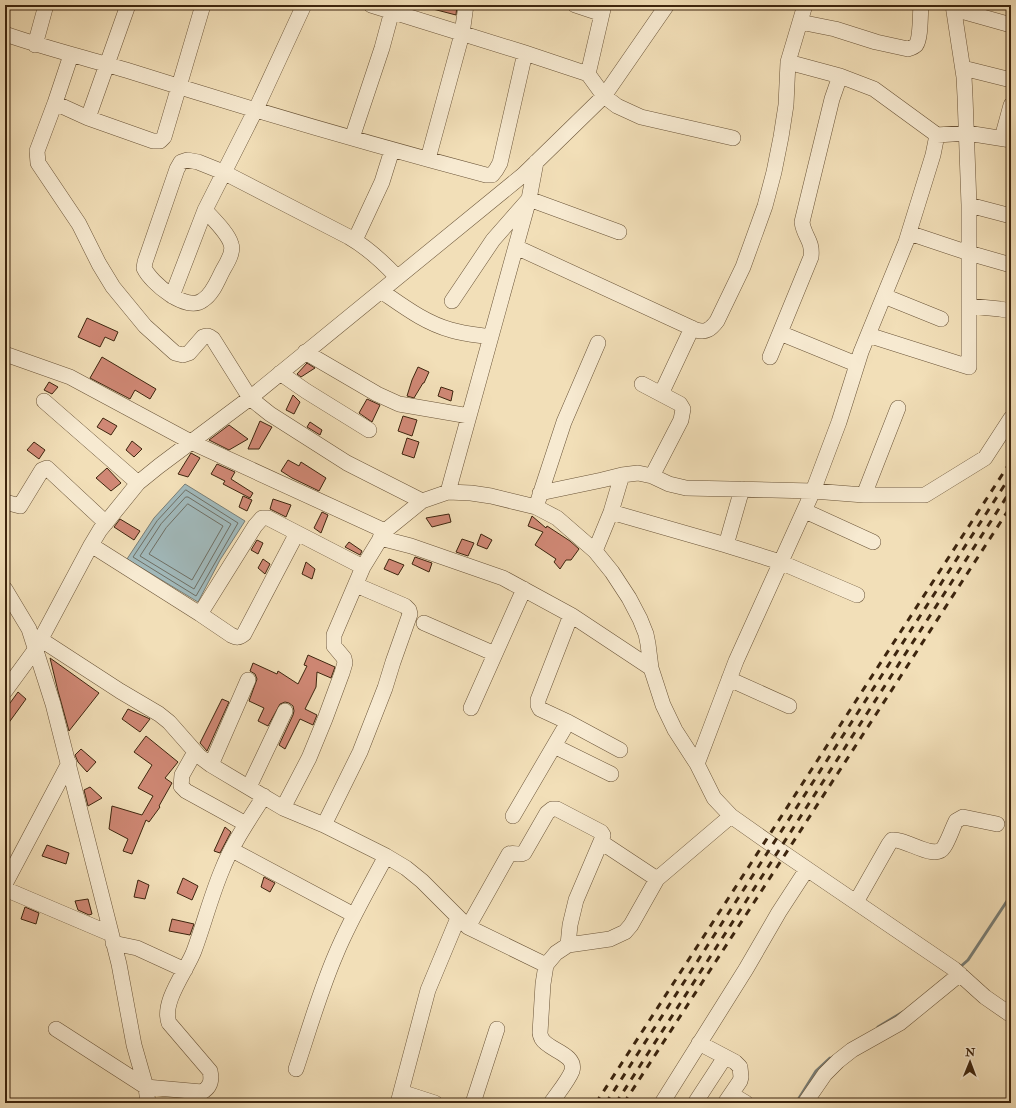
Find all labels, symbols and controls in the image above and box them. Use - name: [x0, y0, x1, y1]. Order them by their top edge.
- north arrow: [950, 1042, 990, 1082]
- text: N: [964, 1046, 976, 1059]

